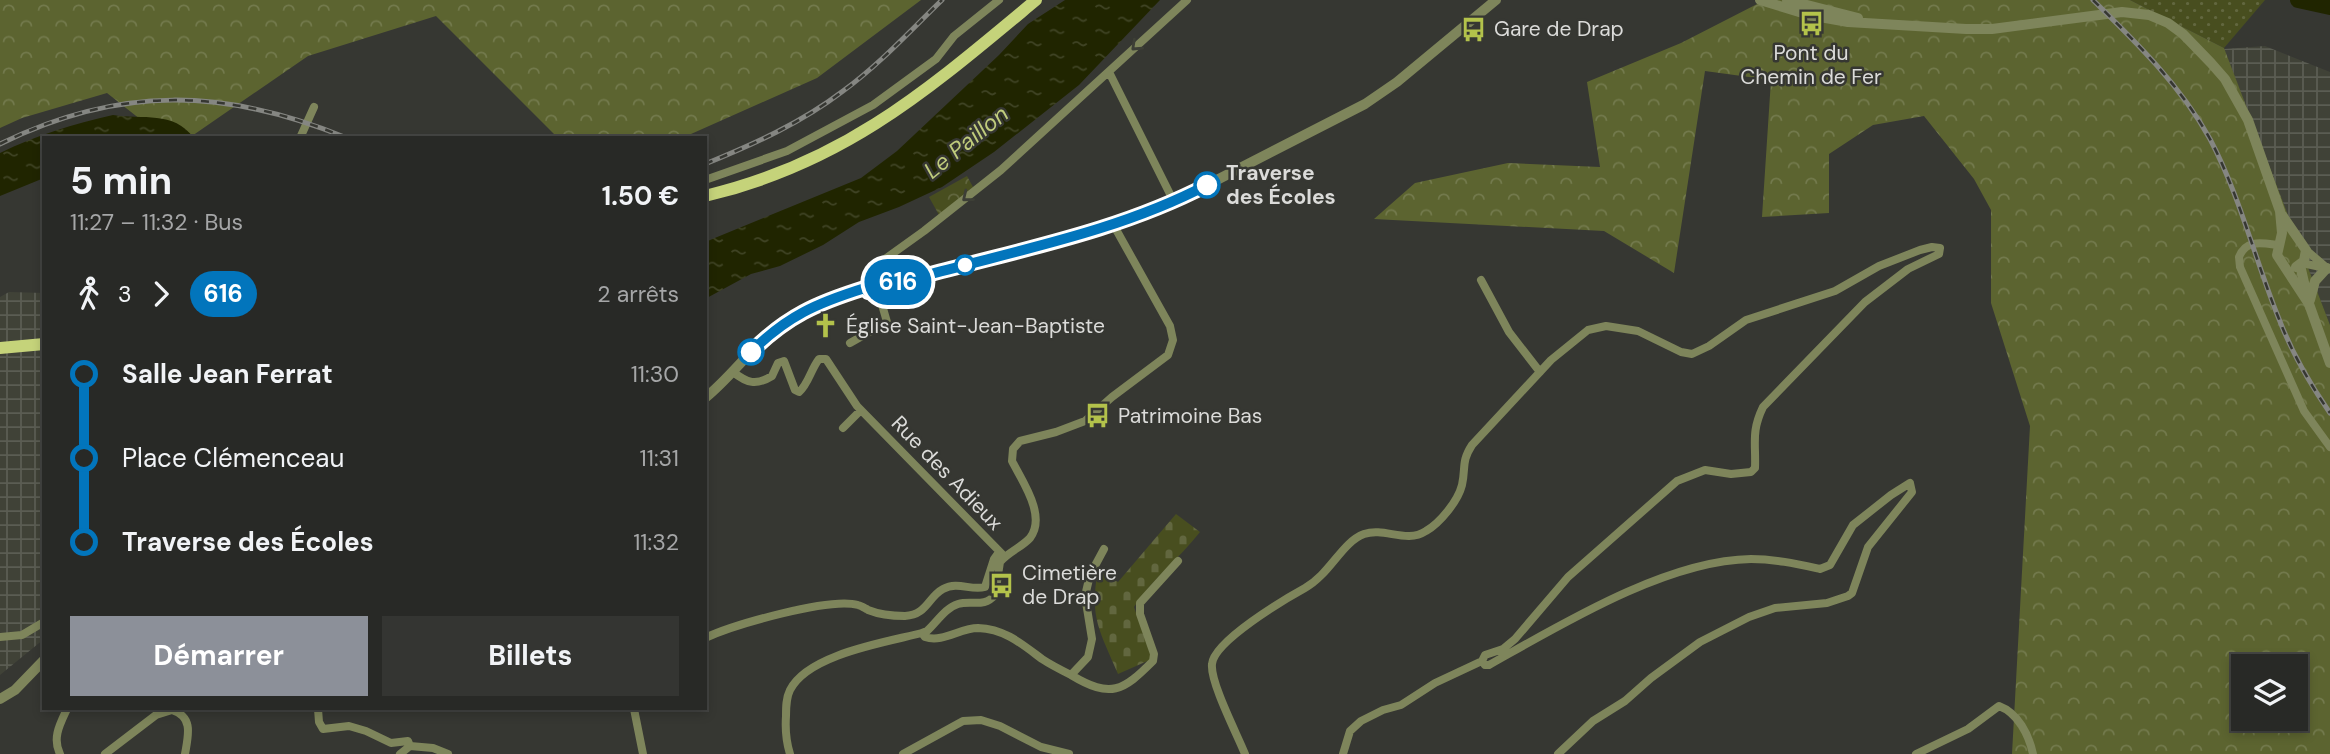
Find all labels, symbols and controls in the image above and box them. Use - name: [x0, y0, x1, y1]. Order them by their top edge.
- bus stop icon: Pont du Chemin de Fer: [1797, 10, 1825, 38]
- bus stop icon: Gare de Drap: [1460, 15, 1488, 43]
- place label: Gare de Drap: [1494, 15, 1624, 43]
- one-way arrow: [1131, 38, 1144, 50]
- place label: Pont du Chemin de Fer: [1740, 39, 1882, 91]
- water label: Le Paillon: [918, 99, 1014, 185]
- text: 5 min: [70, 156, 172, 206]
- place label: Traverse des Écoles: [1226, 159, 1336, 211]
- marker: Traverse des Écoles: [1194, 172, 1220, 198]
- text: 1.50 €: [602, 179, 679, 213]
- one-way arrow: [962, 189, 974, 202]
- text: 11:27 – 11:32 · Bus: [70, 207, 243, 237]
- unlabelled marker: [955, 255, 975, 275]
- line badge: 616: [858, 259, 938, 305]
- text: 616: [878, 266, 918, 297]
- icon: walk: [70, 275, 108, 313]
- icon: forward: [142, 275, 180, 313]
- text: 616: [204, 278, 243, 309]
- text: 3: [118, 279, 132, 309]
- text: 2 arrêts: [597, 279, 679, 309]
- church icon: Église Saint-Jean-Baptiste: [812, 312, 840, 340]
- place label: Église Saint-Jean-Baptiste: [846, 312, 1105, 340]
- unlabelled marker: [738, 339, 764, 365]
- text: Salle Jean Ferrat: [122, 357, 333, 391]
- text: 11:30: [631, 359, 679, 389]
- bus stop icon: Patrimoine Bas: [1084, 402, 1112, 430]
- place label: Patrimoine Bas: [1118, 402, 1262, 430]
- street label: Rue des Adieux: [885, 410, 1009, 536]
- text: Place Clémenceau: [122, 441, 344, 475]
- text: 11:31: [640, 443, 679, 473]
- text: Traverse des Écoles: [122, 525, 374, 559]
- text: 11:32: [633, 527, 679, 557]
- place label: Cimetière de Drap: [1022, 559, 1117, 611]
- bus stop icon: Cimetière de Drap: [988, 571, 1016, 599]
- button: Démarrer: [70, 616, 368, 696]
- button: Billets: [382, 616, 679, 696]
- map controls: [2231, 654, 2308, 731]
- button: layers: [2231, 654, 2308, 731]

